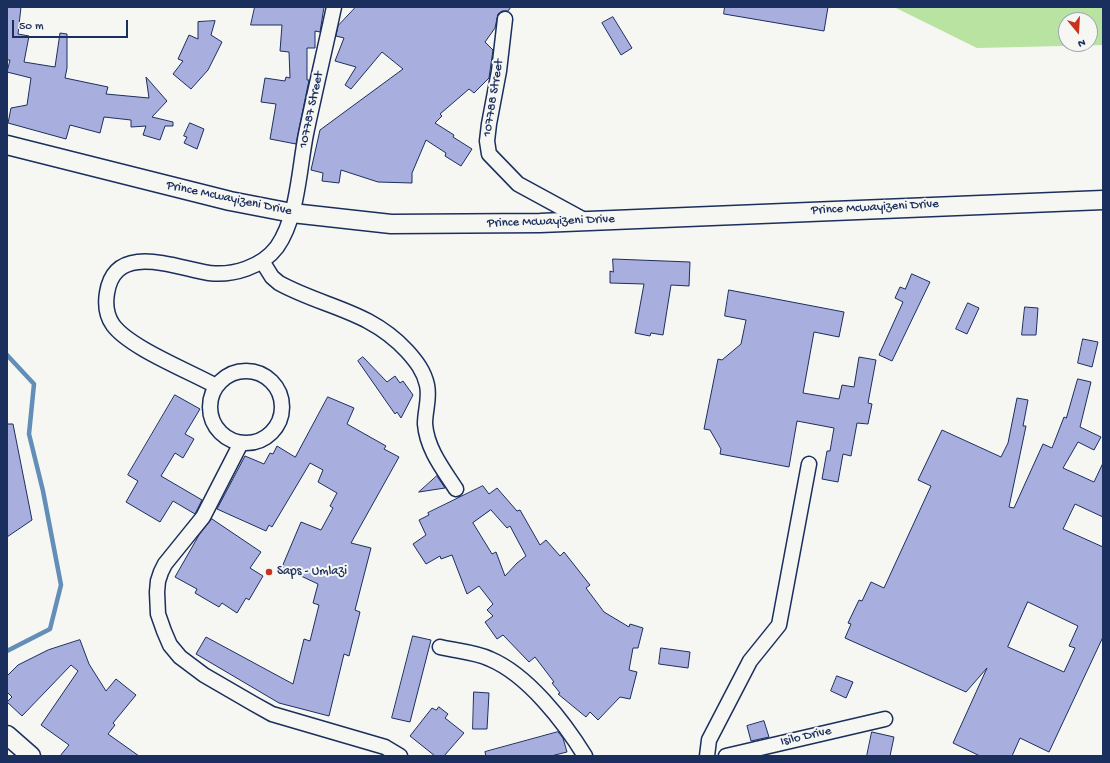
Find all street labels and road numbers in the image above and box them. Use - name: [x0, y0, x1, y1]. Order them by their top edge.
- street label: 107788 Street: [480, 58, 508, 138]
- street label: 107787 Street: [296, 70, 328, 150]
- street label: Prince Mcwayizeni Drive: [165, 178, 293, 220]
- street label: Prince Mcwayizeni Drive: [811, 197, 939, 219]
- street label: Prince Mcwayizeni Drive: [487, 212, 615, 232]
- street label: Isilo Drive: [779, 724, 833, 750]

